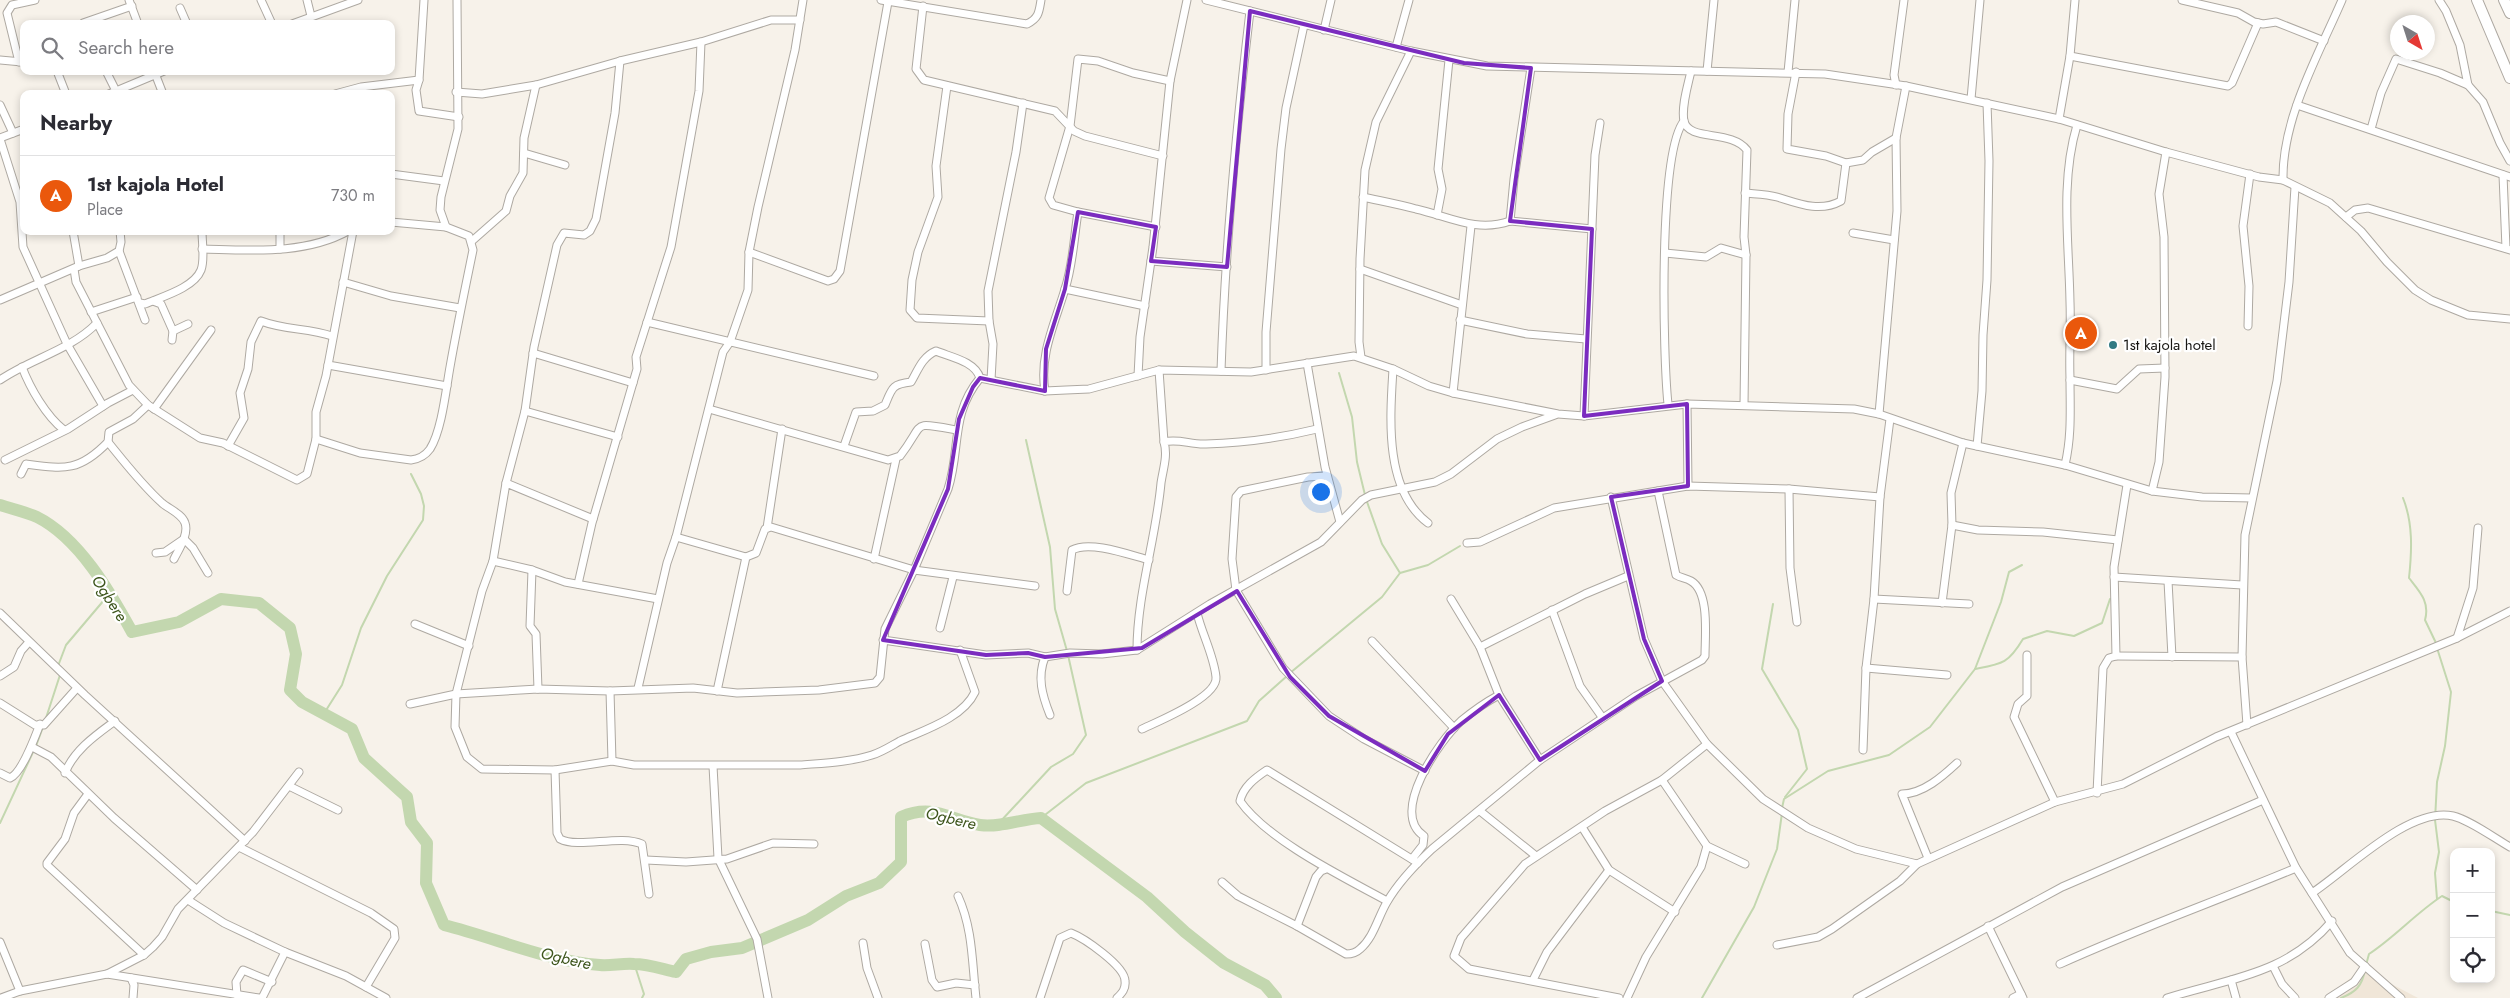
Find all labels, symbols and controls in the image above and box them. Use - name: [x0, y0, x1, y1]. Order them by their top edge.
- north arrow: [2390, 15, 2435, 60]
- search box: [20, 20, 395, 75]
- icon: search: [38, 34, 66, 62]
- text: Search here: [78, 34, 174, 61]
- text: Nearby: [40, 108, 112, 138]
- text: 1st kajola Hotel: [87, 171, 224, 198]
- text: A: [50, 184, 62, 207]
- text: 730 m: [331, 184, 375, 207]
- text: Place: [87, 198, 123, 221]
- pin: A: [2065, 314, 2097, 352]
- place label: 1st kajola hotel: [2123, 334, 2216, 356]
- marker: 1st kajola hotel: [2107, 339, 2119, 351]
- your location: [1308, 479, 1334, 505]
- water label: Ogbere: [86, 571, 133, 626]
- water label: Ogbere: [923, 802, 978, 835]
- map controls: [2450, 848, 2495, 983]
- button: +: [2450, 848, 2495, 893]
- button: −: [2450, 893, 2495, 938]
- button: locate: [2450, 938, 2495, 983]
- water label: Ogbere: [538, 942, 593, 975]

